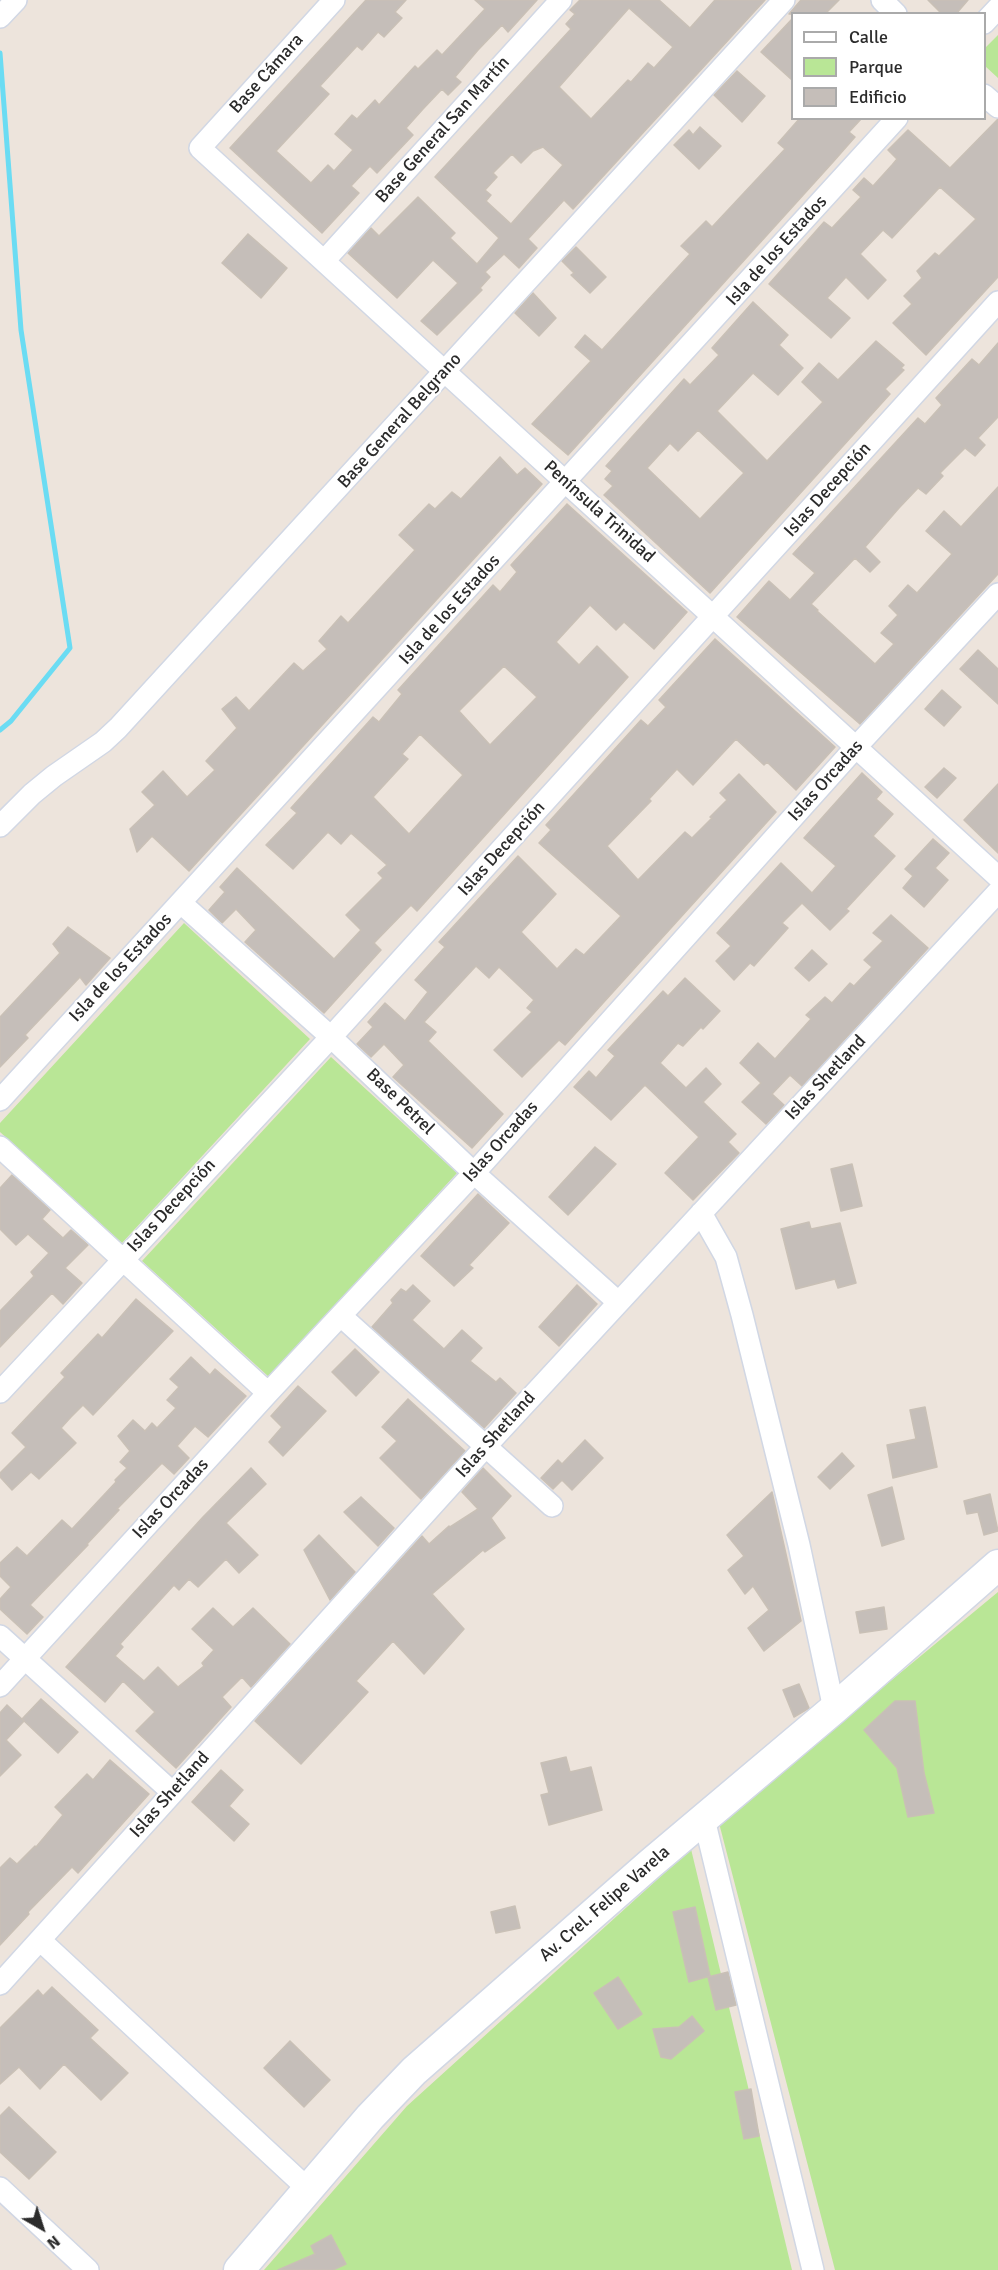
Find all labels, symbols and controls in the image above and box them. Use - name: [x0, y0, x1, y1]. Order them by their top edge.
- legend: [791, 12, 986, 120]
- text: Calle: [849, 26, 888, 48]
- street label: Base Cámara: [226, 30, 308, 118]
- street label: Base General San Martín: [371, 52, 515, 208]
- text: Parque: [849, 56, 903, 78]
- text: Edificio: [849, 86, 907, 108]
- street label: Isla de los Estados: [722, 192, 832, 310]
- street label: Base General Belgrano: [334, 349, 466, 493]
- street label: Islas Decepción: [780, 438, 876, 542]
- street label: Península Trinidad: [539, 456, 659, 568]
- street label: Isla de los Estados: [395, 551, 505, 669]
- street label: Islas Orcadas: [784, 736, 868, 826]
- street label: Islas Decepción: [454, 797, 550, 901]
- street label: Isla de los Estados: [65, 909, 177, 1027]
- street label: Islas Shetland: [781, 1031, 871, 1125]
- street label: Base Petrel: [361, 1064, 439, 1140]
- street label: Islas Orcadas: [459, 1097, 543, 1187]
- street label: Islas Decepción: [123, 1155, 221, 1257]
- street label: Islas Shetland: [452, 1388, 540, 1482]
- street label: Islas Orcadas: [128, 1454, 214, 1544]
- street label: Islas Shetland: [126, 1748, 214, 1842]
- street label: Av. Crel. Felipe Varela: [535, 1841, 675, 1967]
- north arrow: [12, 2198, 72, 2258]
- text: N: [43, 2231, 64, 2253]

